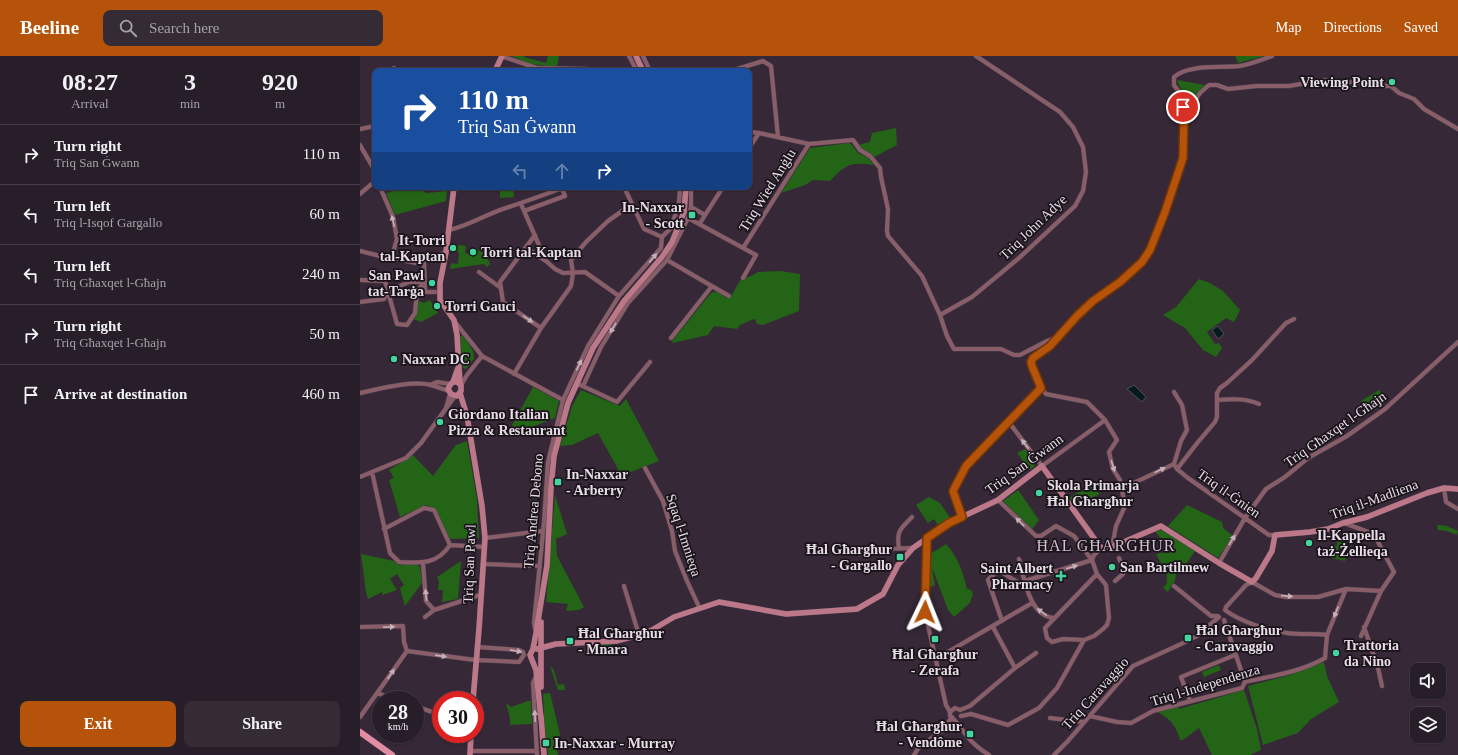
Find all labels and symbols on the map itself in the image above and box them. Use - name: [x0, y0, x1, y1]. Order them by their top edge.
- place label: Viewing Point: [1300, 75, 1384, 90]
- marker: Viewing Point: [1387, 77, 1397, 87]
- pin: [1166, 90, 1200, 124]
- street label: Triq Wied Anġlu: [736, 146, 799, 234]
- street label: Triq John Adye: [997, 192, 1070, 263]
- place label: In-Naxxar - Scott: [622, 200, 684, 231]
- marker: In-Naxxar - Scott: [687, 210, 697, 220]
- one-way arrow: [390, 214, 396, 227]
- place label: It-Torri tal-Kaptan: [380, 233, 445, 264]
- marker: It-Torri tal-Kaptan: [448, 243, 458, 253]
- place label: Torri tal-Kaptan: [481, 245, 581, 260]
- marker: Torri tal-Kaptan: [468, 247, 478, 257]
- one-way arrow: [648, 253, 657, 264]
- place label: San Pawl tat-Tarġa: [368, 268, 424, 299]
- marker: San Pawl tat-Tarġa: [427, 278, 437, 288]
- place label: Torri Gauci: [445, 299, 516, 314]
- marker: Torri Gauci: [432, 301, 442, 311]
- one-way arrow: [523, 315, 534, 323]
- one-way arrow: [610, 322, 617, 334]
- place label: Naxxar DC: [402, 352, 470, 367]
- marker: Naxxar DC: [389, 354, 399, 364]
- one-way arrow: [576, 359, 582, 370]
- street label: Triq Għaxqet l-Għajn: [1282, 389, 1389, 470]
- place label: Giordano Italian Pizza & Restaurant: [448, 407, 566, 438]
- marker: Giordano Italian Pizza & Restaurant: [435, 417, 445, 427]
- street label: Triq San Ġwann: [982, 430, 1066, 498]
- one-way arrow: [1021, 438, 1029, 449]
- street label: Triq Andrea Debono: [521, 453, 546, 569]
- one-way arrow: [1110, 461, 1116, 473]
- street label: Triq il-Ġnien: [1194, 465, 1264, 521]
- place label: In-Naxxar - Arberry: [566, 467, 628, 498]
- one-way arrow: [1154, 467, 1166, 473]
- street label: Triq il-Madliena: [1328, 476, 1421, 522]
- marker: In-Naxxar - Arberry: [553, 477, 563, 487]
- place label: Skola Primarja Ħal Għargħur: [1047, 478, 1139, 509]
- marker: Skola Primarja Ħal Għargħur: [1034, 488, 1044, 498]
- street label: Sqaq l-Imnieqa: [663, 492, 704, 579]
- one-way arrow: [1015, 517, 1025, 527]
- street label: Triq San Pawl: [461, 524, 478, 604]
- place label: Il-Kappella taż-Żellieqa: [1317, 528, 1388, 559]
- one-way arrow: [1228, 535, 1236, 545]
- district label: ĦAL GĦARGĦUR: [1037, 537, 1175, 554]
- marker: Il-Kappella taż-Żellieqa: [1304, 538, 1314, 548]
- place label: Ħal Għargħur - Gargallo: [806, 542, 892, 573]
- marker: Ħal Għargħur - Gargallo: [895, 552, 905, 562]
- place label: San Bartilmew: [1120, 560, 1210, 575]
- place label: Saint Albert Pharmacy: [980, 561, 1053, 592]
- marker: San Bartilmew: [1107, 562, 1117, 572]
- one-way arrow: [1066, 564, 1078, 570]
- marker: Saint Albert Pharmacy: [1056, 571, 1066, 581]
- one-way arrow: [422, 589, 429, 601]
- position arrow: [904, 591, 946, 633]
- one-way arrow: [1281, 593, 1293, 600]
- one-way arrow: [1333, 607, 1339, 619]
- one-way arrow: [1037, 609, 1047, 617]
- one-way arrow: [383, 623, 395, 630]
- place label: Ħal Għargħur - Caravaggio: [1196, 623, 1282, 654]
- place label: Ħal Għargħur - Mnara: [578, 626, 664, 657]
- marker: Ħal Għargħur - Caravaggio: [1183, 633, 1193, 643]
- marker: Ħal Għargħur - Zerafa: [930, 634, 940, 644]
- marker: Ħal Għargħur - Mnara: [565, 636, 575, 646]
- place label: Trattoria da Nino: [1344, 638, 1399, 669]
- place label: Ħal Għargħur - Zerafa: [892, 647, 978, 678]
- one-way arrow: [509, 648, 522, 654]
- marker: Trattoria da Nino: [1331, 648, 1341, 658]
- one-way arrow: [435, 653, 447, 659]
- street label: Triq Caravaggio: [1059, 654, 1132, 732]
- street label: Triq l-Independenza: [1149, 662, 1262, 709]
- one-way arrow: [387, 669, 395, 680]
- speed limit sign: 30: [432, 691, 484, 743]
- one-way arrow: [531, 710, 538, 722]
- place label: Ħal Għargħur - Vendôme: [876, 719, 962, 750]
- marker: Ħal Għargħur - Vendôme: [965, 729, 975, 739]
- place label: In-Naxxar - Murray: [554, 736, 675, 751]
- marker: In-Naxxar - Murray: [541, 738, 551, 748]

